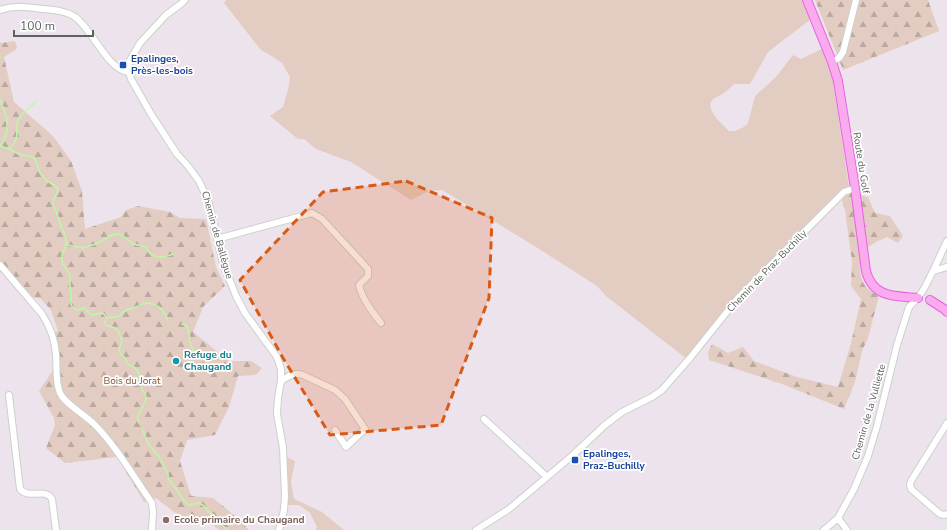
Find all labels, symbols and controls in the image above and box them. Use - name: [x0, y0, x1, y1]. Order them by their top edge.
- scale bar: [14, 12, 93, 38]
- text: 100 m: [20, 18, 55, 34]
- place label: Epalinges, Près-les-bois: [131, 52, 193, 78]
- marker: Epalinges, Près-les-bois: [118, 60, 128, 70]
- street label: Route du Golf: [849, 131, 873, 195]
- street label: Chemin de Ballègue: [198, 190, 236, 280]
- street label: Chemin de Praz-Buchilly: [724, 226, 811, 315]
- place label: Refuge du Chaugand: [184, 348, 232, 374]
- marker: Refuge du Chaugand: [171, 356, 181, 366]
- street label: Chemin de la Vulliette: [849, 362, 889, 462]
- park label: Bois du Jorat: [103, 374, 161, 388]
- place label: Epalinges, Praz-Buchilly: [583, 447, 646, 473]
- marker: Epalinges, Praz-Buchilly: [570, 455, 580, 465]
- place label: Ecole primaire du Chaugand: [174, 513, 305, 527]
- marker: Ecole primaire du Chaugand: [161, 515, 171, 525]

